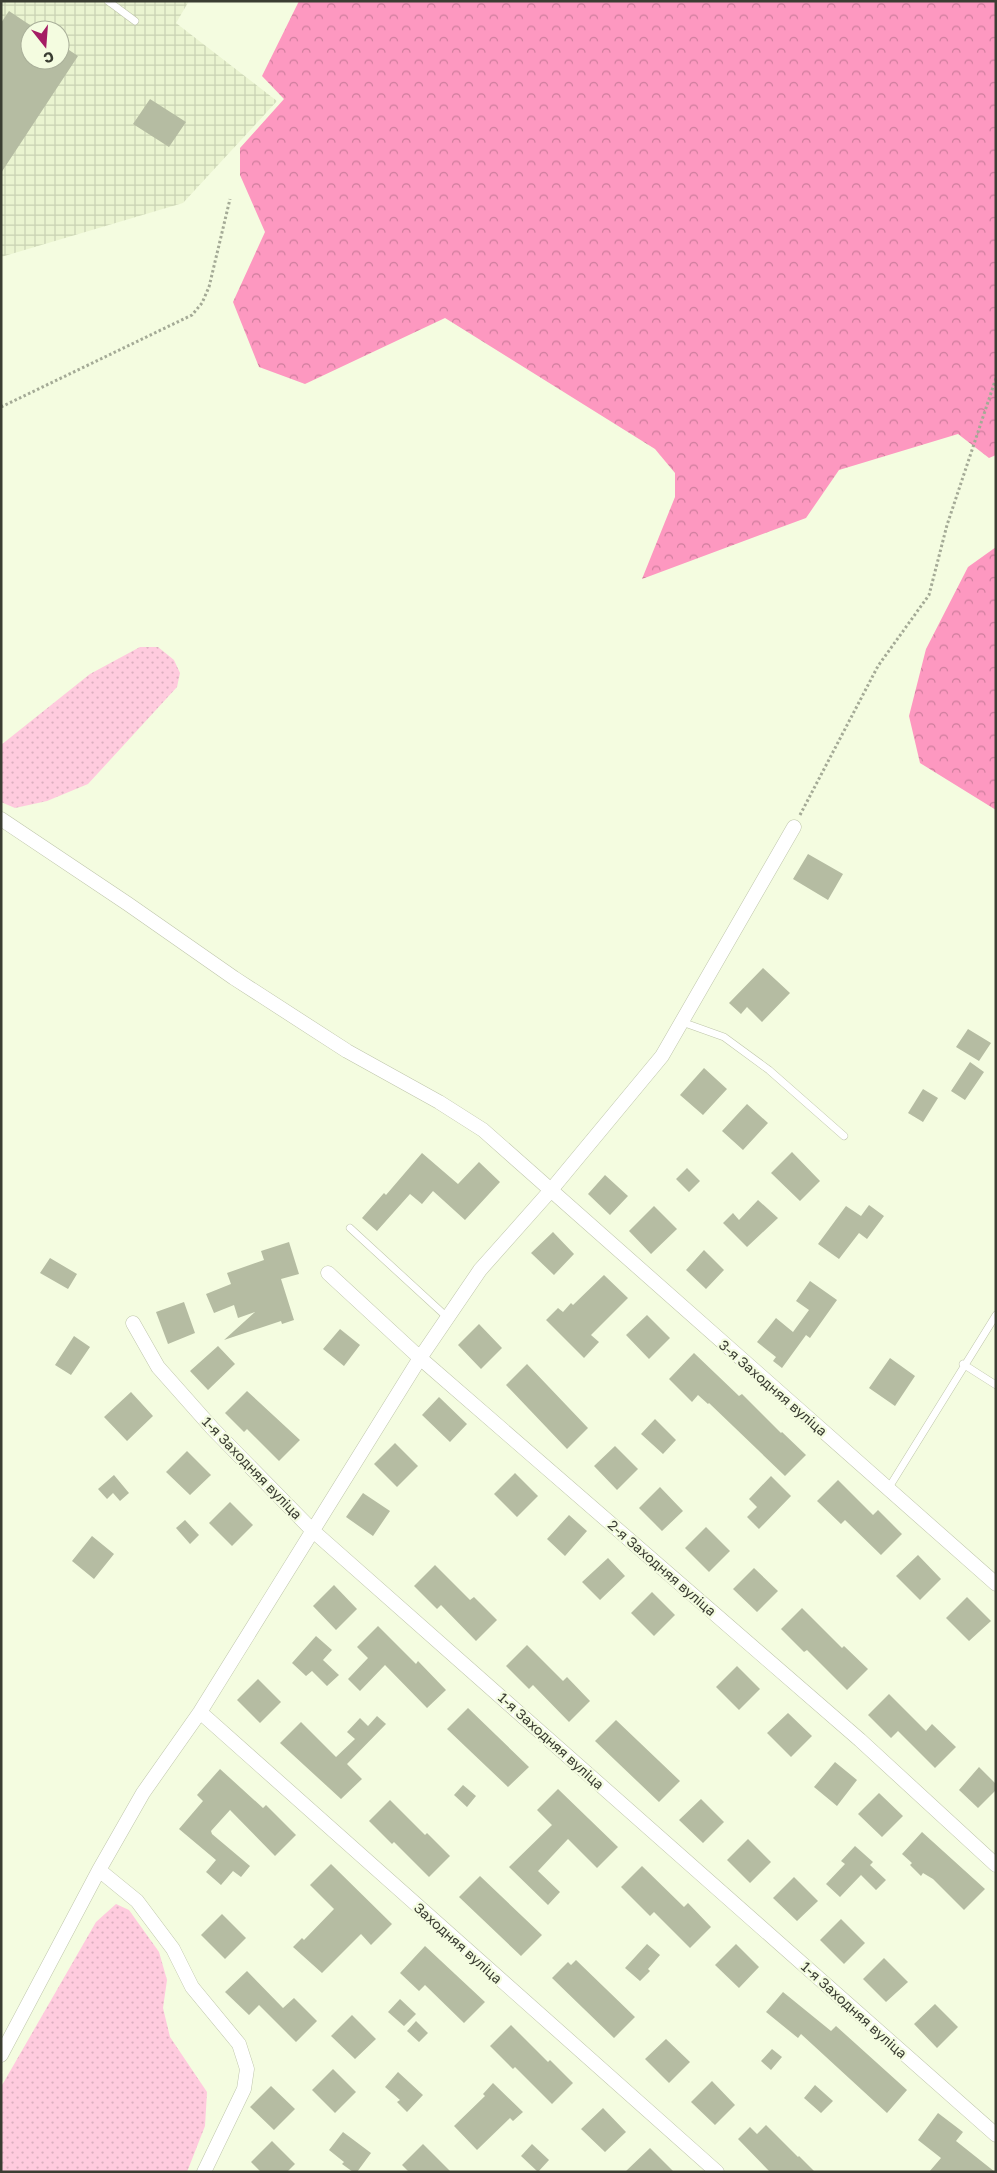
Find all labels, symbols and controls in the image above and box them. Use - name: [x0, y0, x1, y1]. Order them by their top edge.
- north arrow: [20, 20, 70, 70]
- text: С: [42, 48, 56, 68]
- street label: 3-я Заходняя вуліца: [716, 1336, 831, 1439]
- street label: 1-я Заходняя вуліца: [199, 1413, 306, 1523]
- street label: 2-я Заходняя вуліца: [605, 1516, 720, 1619]
- street label: 1-я Заходняя вуліца: [495, 1689, 608, 1793]
- street label: Заходняя вуліца: [411, 1899, 506, 1987]
- street label: 1-я Заходняя вуліца: [798, 1958, 911, 2062]

